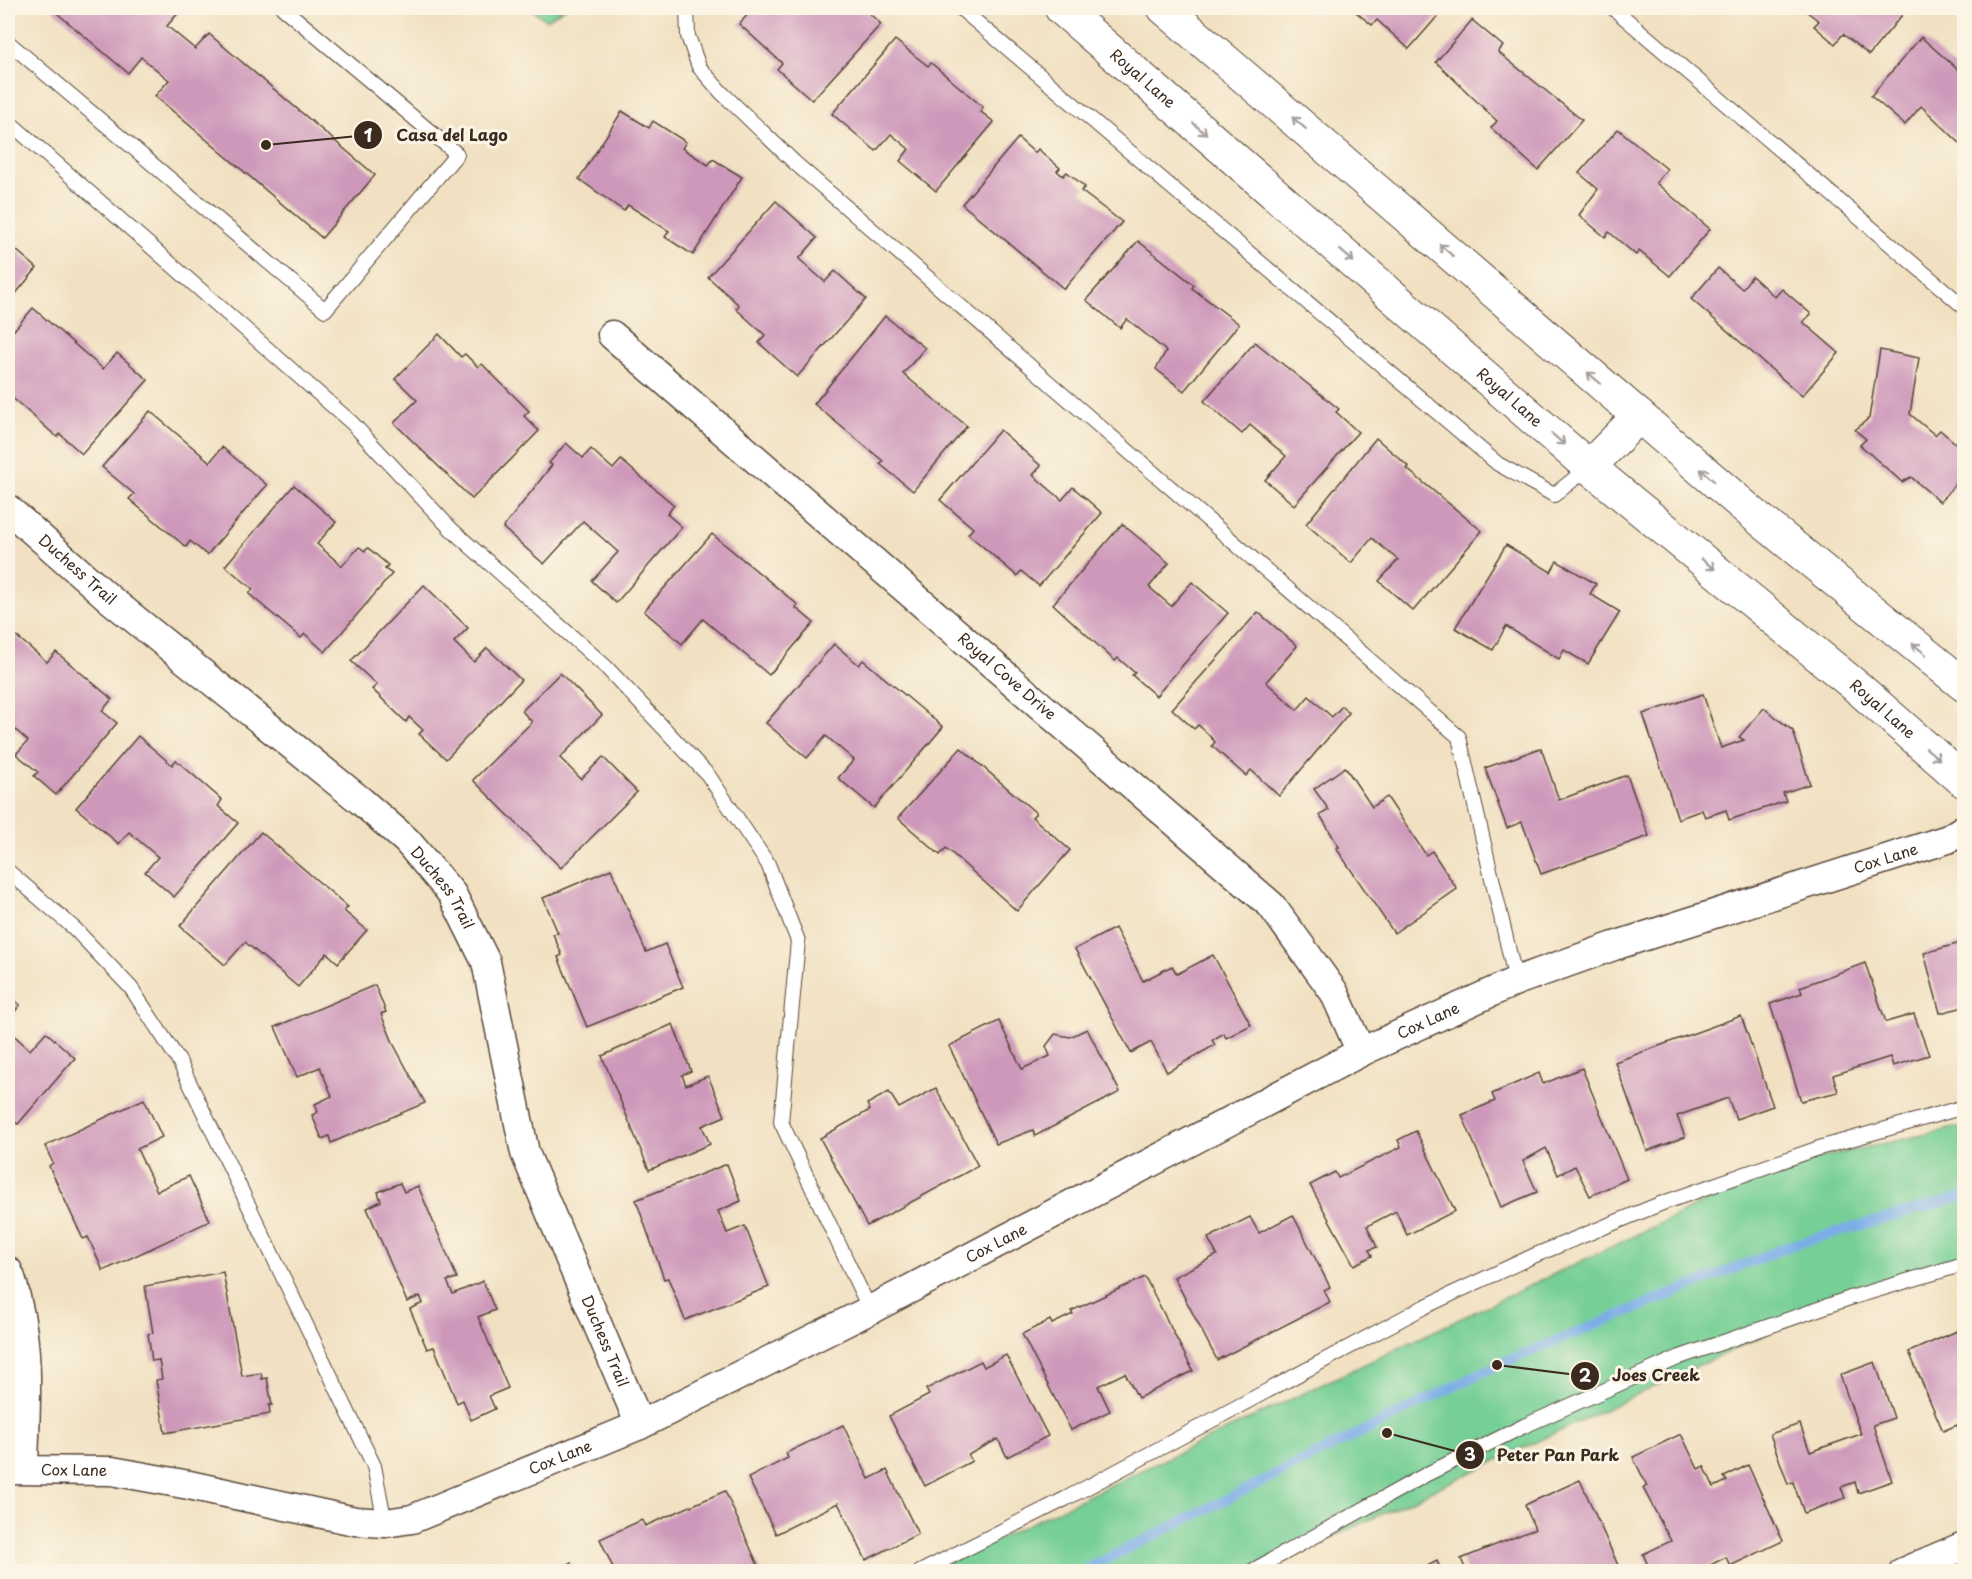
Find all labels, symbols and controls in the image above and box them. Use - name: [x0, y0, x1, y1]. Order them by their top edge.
- street label: Royal Lane: [1105, 43, 1181, 113]
- one-way arrow: [1292, 116, 1307, 130]
- callout: Casa del Lago: [353, 118, 521, 152]
- text: 1: [364, 121, 373, 148]
- text: Casa del Lago: [396, 122, 508, 146]
- one-way arrow: [1192, 122, 1208, 135]
- one-way arrow: [1438, 244, 1454, 257]
- one-way arrow: [1339, 250, 1355, 263]
- street label: Royal Lane: [1472, 361, 1548, 432]
- one-way arrow: [1586, 371, 1602, 384]
- one-way arrow: [1550, 432, 1565, 446]
- one-way arrow: [1700, 468, 1715, 482]
- street label: Duchess Trail: [34, 528, 122, 610]
- one-way arrow: [1699, 557, 1715, 570]
- street label: Royal Cove Drive: [953, 626, 1062, 725]
- one-way arrow: [1911, 642, 1927, 655]
- street label: Royal Lane: [1845, 673, 1921, 743]
- one-way arrow: [1925, 747, 1940, 761]
- street label: Cox Lane: [1850, 836, 1921, 879]
- street label: Duchess Trail: [406, 840, 481, 933]
- street label: Cox Lane: [1393, 995, 1463, 1044]
- street label: Cox Lane: [961, 1217, 1030, 1268]
- street label: Duchess Trail: [576, 1291, 636, 1390]
- callout: Joes Creek: [1570, 1359, 1713, 1393]
- text: 2: [1579, 1361, 1592, 1388]
- text: Joes Creek: [1612, 1362, 1700, 1386]
- street label: Cox Lane: [525, 1433, 595, 1480]
- callout: Peter Pan Park: [1455, 1438, 1631, 1472]
- text: 3: [1464, 1440, 1476, 1467]
- text: Peter Pan Park: [1497, 1442, 1620, 1466]
- street label: Cox Lane: [41, 1457, 107, 1481]

